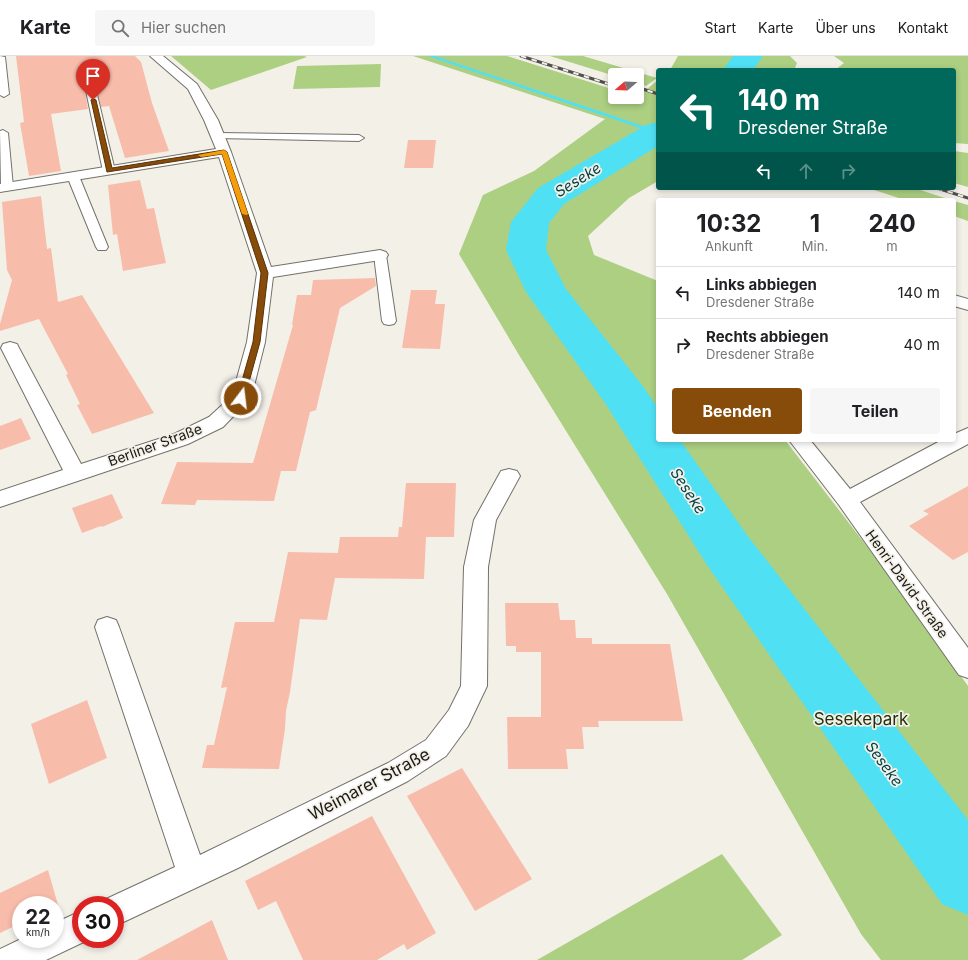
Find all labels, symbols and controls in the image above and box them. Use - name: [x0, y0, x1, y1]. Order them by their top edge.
- search box: [95, 10, 375, 46]
- text: Karte: [20, 16, 71, 39]
- icon: search: [109, 17, 131, 39]
- text: Hier suchen: [141, 18, 226, 37]
- text: Start: [704, 19, 736, 36]
- text: Karte: [758, 19, 793, 36]
- text: Über uns: [815, 19, 876, 36]
- text: Kontakt: [898, 19, 948, 36]
- pin: [76, 59, 110, 100]
- icon: arrive: [82, 65, 104, 87]
- north arrow: [608, 68, 644, 104]
- map controls: [608, 68, 644, 104]
- text: 140 m: [738, 83, 820, 117]
- icon: left: [672, 84, 724, 136]
- text: Dresdener Straße: [738, 117, 888, 138]
- water label: Seseke: [551, 158, 605, 201]
- icon: left: [753, 160, 775, 182]
- icon: ahead: [795, 160, 817, 182]
- icon: right: [837, 160, 859, 182]
- text: 10:32: [696, 209, 761, 238]
- text: 1: [810, 209, 820, 238]
- text: 240: [868, 209, 916, 238]
- text: Ankunft: [705, 238, 753, 254]
- text: Min.: [802, 238, 828, 254]
- text: m: [886, 238, 898, 254]
- text: Links abbiegen: [706, 275, 817, 294]
- icon: left: [672, 282, 694, 304]
- text: 140 m: [897, 283, 940, 302]
- text: Dresdener Straße: [706, 294, 814, 310]
- text: Rechts abbiegen: [706, 327, 828, 346]
- icon: right: [672, 334, 694, 356]
- text: 40 m: [903, 335, 940, 354]
- text: Dresdener Straße: [706, 346, 814, 362]
- position arrow: [220, 377, 262, 419]
- button: Beenden: [672, 388, 802, 434]
- button: Teilen: [810, 388, 940, 434]
- street label: Berliner Straße: [106, 420, 204, 469]
- water label: Seseke: [666, 464, 710, 517]
- street label: Henri-David-Straße: [862, 526, 952, 641]
- park label: Sesekepark: [814, 709, 909, 729]
- water label: Seseke: [862, 737, 907, 790]
- street label: Weimarer Straße: [305, 744, 433, 824]
- speed limit sign: 30: [72, 896, 124, 948]
- text: 22: [25, 905, 51, 929]
- text: km/h: [26, 926, 50, 938]

